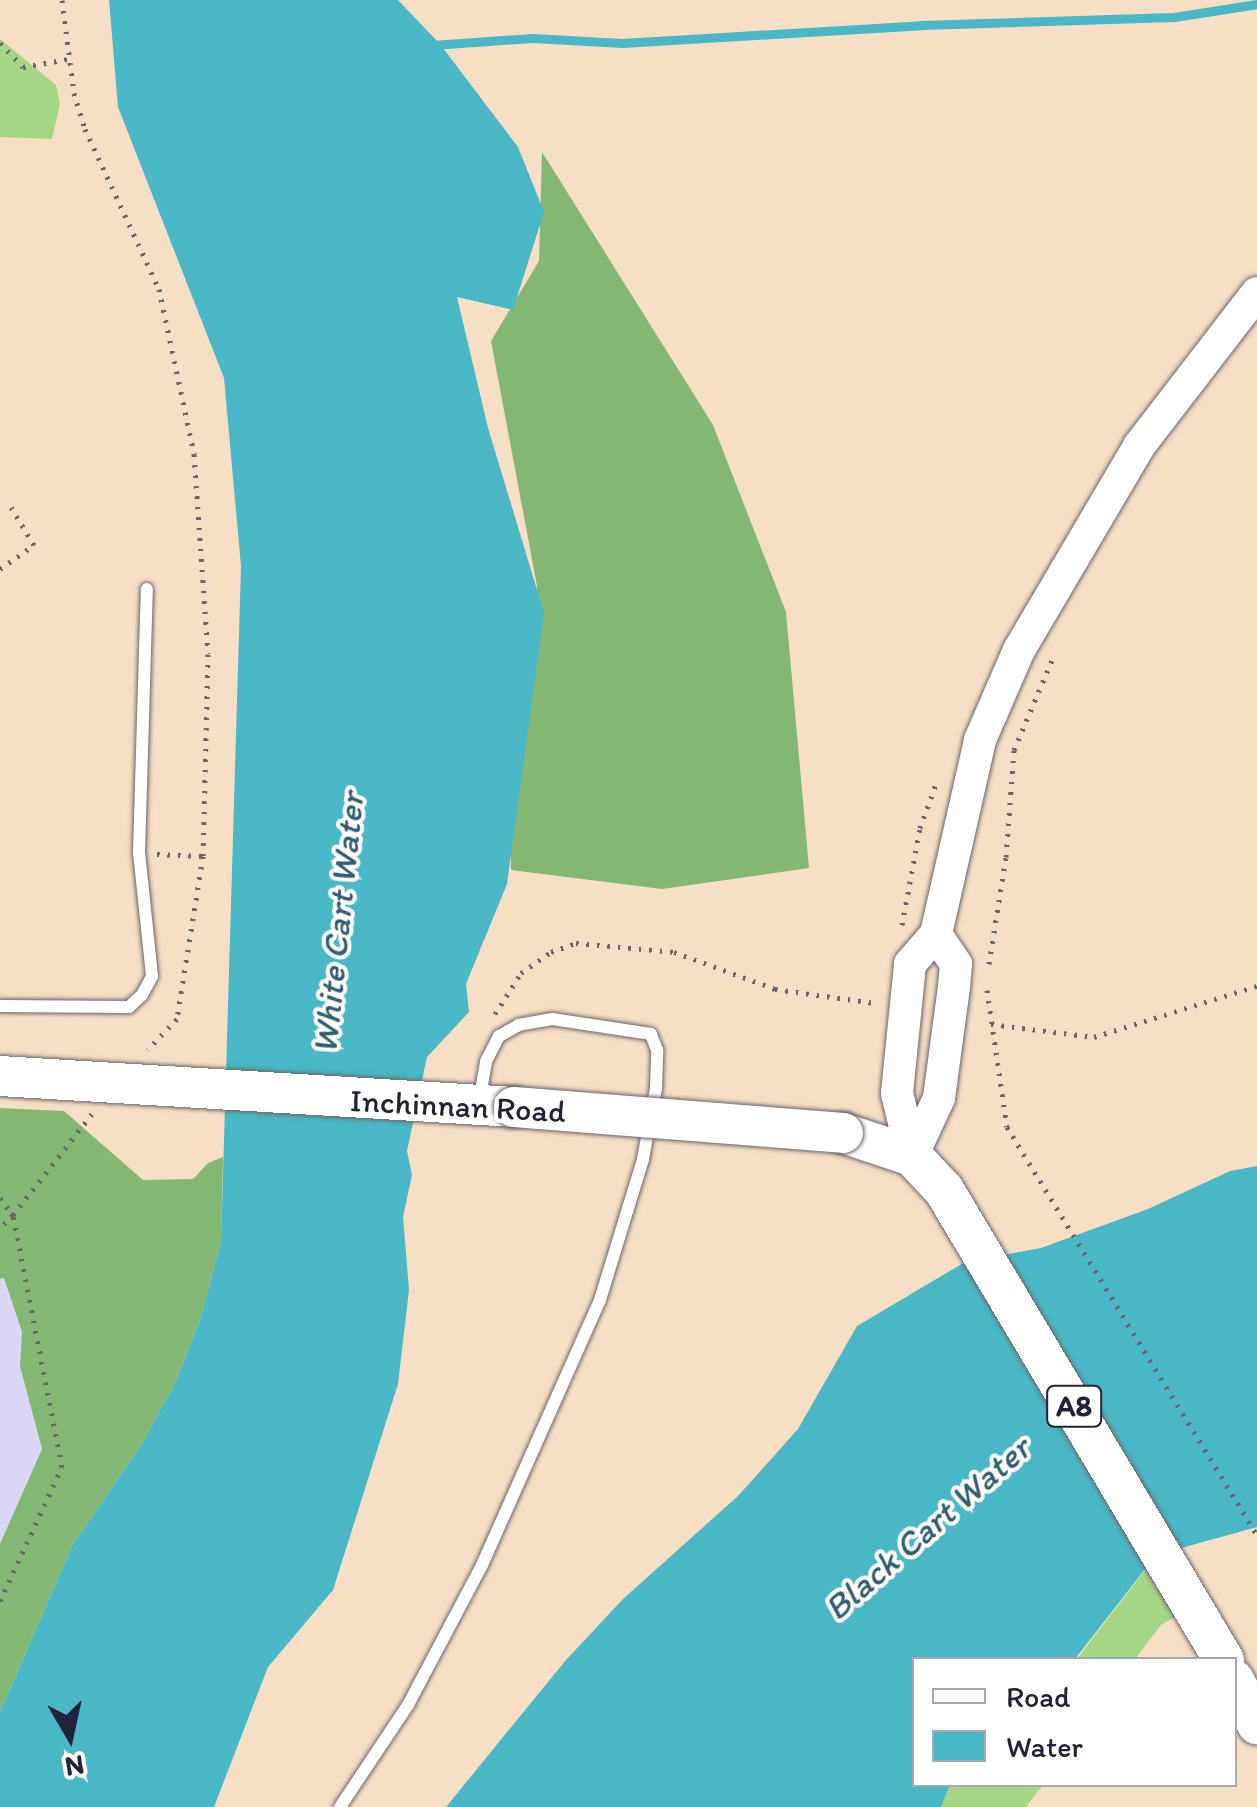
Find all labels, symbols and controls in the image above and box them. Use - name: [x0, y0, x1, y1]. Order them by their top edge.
- water label: White Cart Water: [303, 791, 373, 1055]
- street label: Inchinnan Road: [350, 1081, 566, 1131]
- road number: A8: [1044, 1381, 1104, 1431]
- water label: Black Cart Water: [816, 1428, 1038, 1628]
- legend: [912, 1657, 1237, 1787]
- text: Road: [1006, 1678, 1071, 1715]
- north arrow: [20, 1687, 120, 1787]
- text: Water: [1006, 1728, 1083, 1765]
- text: N: [63, 1748, 87, 1785]

